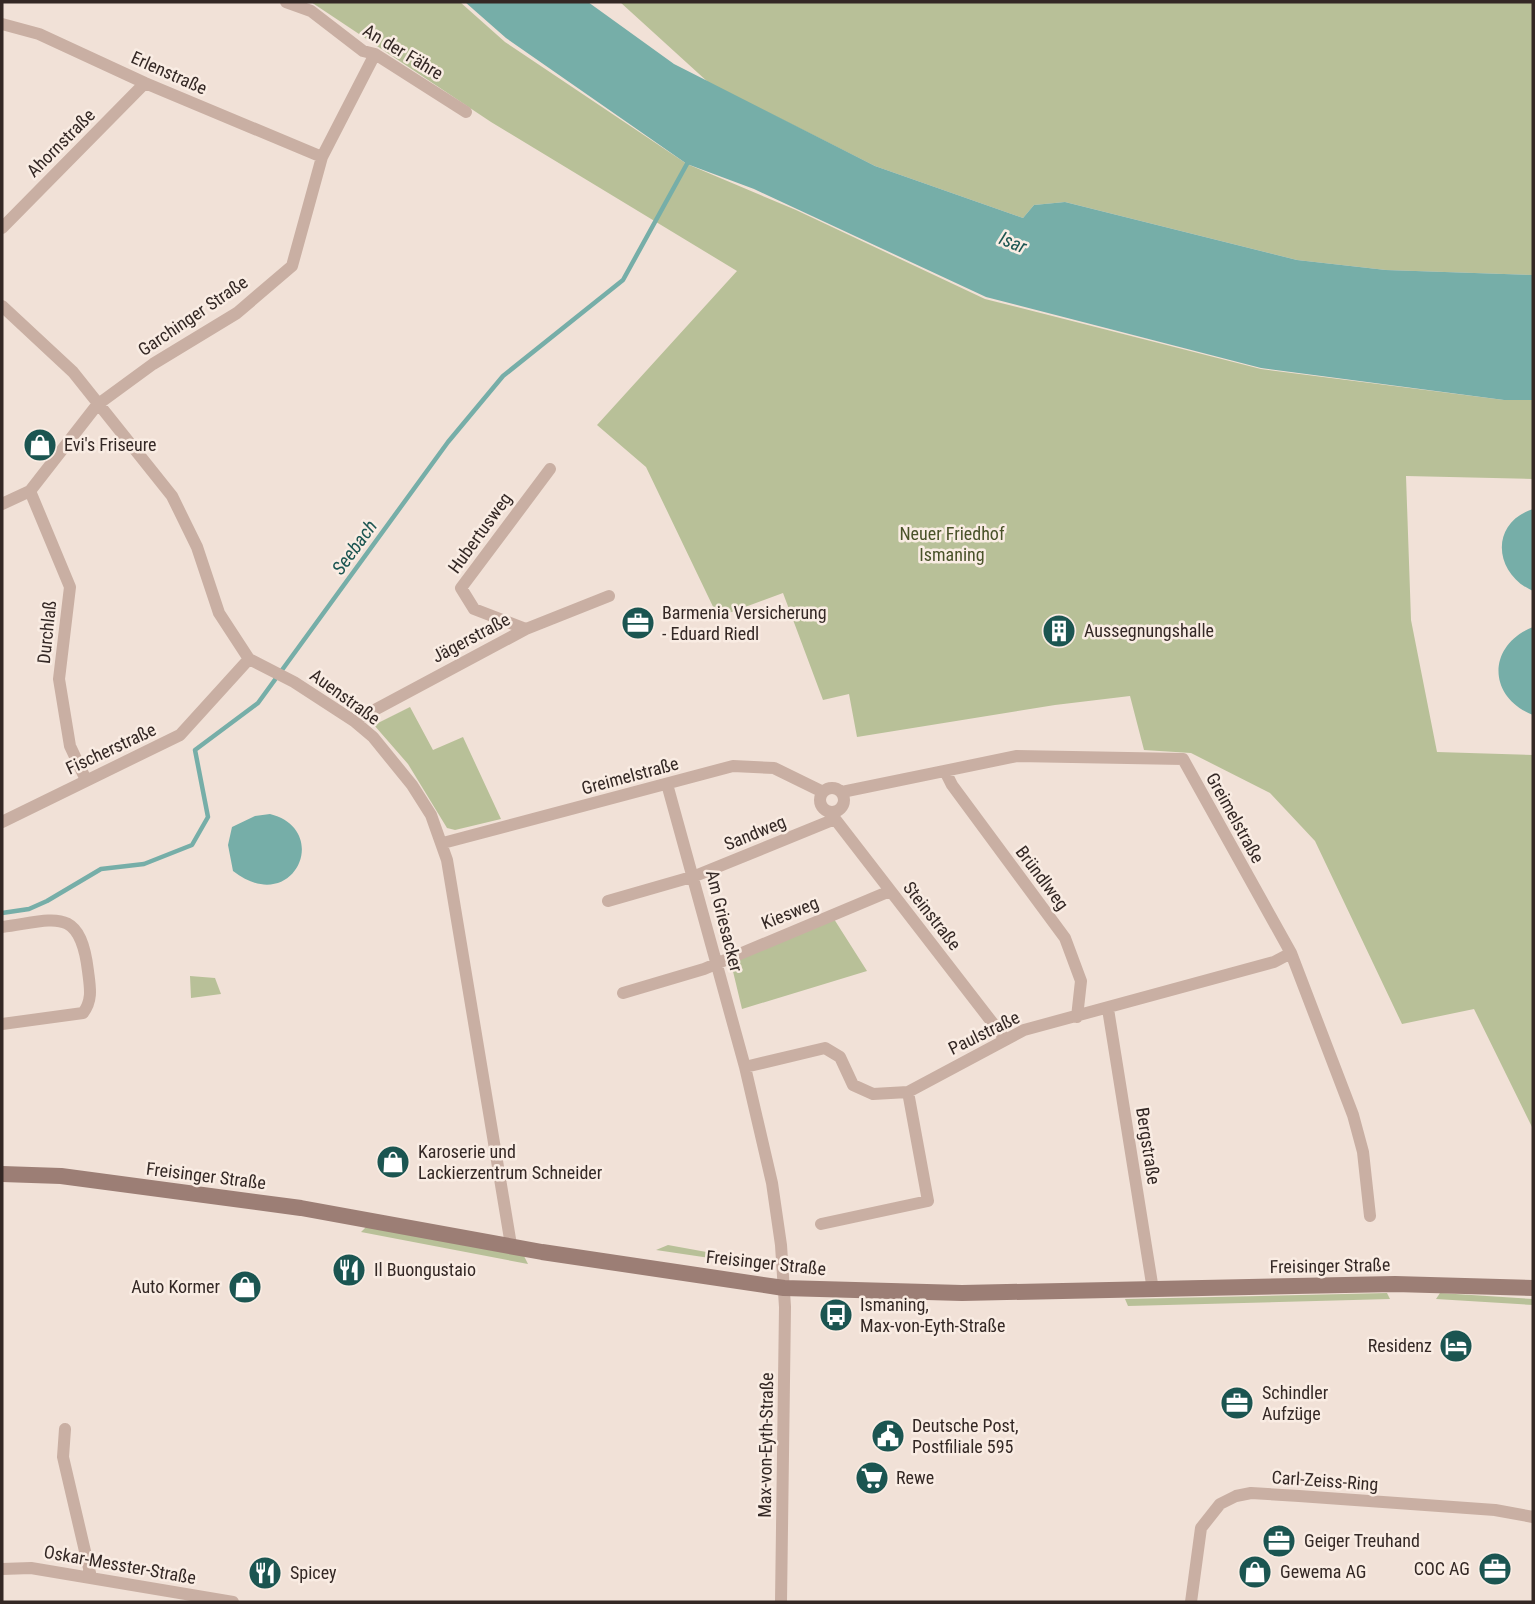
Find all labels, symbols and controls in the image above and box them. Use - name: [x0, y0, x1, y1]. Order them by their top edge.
- street label: An der Fähre: [359, 19, 447, 84]
- street label: Erlenstraße: [128, 47, 210, 99]
- street label: Ahornstraße: [22, 104, 99, 181]
- water label: Isar: [996, 227, 1030, 258]
- street label: Garchinger Straße: [134, 271, 251, 360]
- shop icon: Evi's Friseure: [21, 426, 59, 464]
- place label: Evi's Friseure: [64, 434, 156, 455]
- street label: Hubertusweg: [443, 488, 516, 577]
- water label: Seebach: [327, 515, 382, 579]
- park label: Neuer Friedhof Ismaning: [899, 523, 1005, 565]
- street label: Durchlaß: [33, 599, 60, 665]
- place label: Barmenia Versicherung - Eduard Riedl: [662, 602, 827, 644]
- office icon: Barmenia Versicherung - Eduard Riedl: [619, 604, 657, 642]
- street label: Jägerstraße: [428, 608, 513, 667]
- building icon: Aussegnungshalle: [1040, 612, 1078, 650]
- place label: Aussegnungshalle: [1084, 620, 1214, 641]
- street label: Auenstraße: [306, 664, 384, 729]
- street label: Fischerstraße: [62, 719, 159, 779]
- street label: Greimelstraße: [579, 752, 681, 799]
- street label: Greimelstraße: [1202, 769, 1269, 866]
- street label: Sandweg: [721, 811, 789, 854]
- street label: Bründlweg: [1012, 842, 1073, 914]
- street label: Am Griesacker: [702, 868, 747, 974]
- street label: Steinstraße: [899, 877, 966, 954]
- street label: Kiesweg: [758, 892, 821, 933]
- street label: Paulstraße: [945, 1006, 1023, 1059]
- street label: Bergstraße: [1132, 1106, 1165, 1186]
- place label: Karoserie und Lackierzentrum Schneider: [418, 1141, 603, 1183]
- shop icon: Karoserie und Lackierzentrum Schneider: [374, 1143, 412, 1181]
- street label: Freisinger Straße: [145, 1158, 267, 1193]
- street label: Freisinger Straße: [705, 1246, 827, 1279]
- restaurant icon: Il Buongustaio: [330, 1251, 368, 1289]
- street label: Freisinger Straße: [1270, 1254, 1390, 1277]
- place label: Il Buongustaio: [374, 1259, 476, 1280]
- shop icon: Auto Kormer: [226, 1268, 264, 1306]
- place label: Auto Kormer: [131, 1276, 221, 1297]
- place label: Ismaning, Max-von-Eyth-Straße: [860, 1294, 1005, 1336]
- bus stop icon: Ismaning, Max-von-Eyth-Straße: [817, 1296, 855, 1334]
- hotel icon: Residenz: [1437, 1327, 1475, 1365]
- place label: Residenz: [1368, 1335, 1432, 1356]
- street label: Max-von-Eyth-Straße: [754, 1372, 777, 1518]
- place label: Schindler Aufzüge: [1262, 1382, 1329, 1424]
- office icon: Schindler Aufzüge: [1218, 1384, 1256, 1422]
- place label: Deutsche Post, Postfiliale 595: [912, 1415, 1019, 1457]
- public building icon: Deutsche Post, Postfiliale 595: [869, 1417, 907, 1455]
- supermarket icon: Rewe: [853, 1459, 891, 1497]
- street label: Carl-Zeiss-Ring: [1271, 1466, 1379, 1495]
- place label: Rewe: [896, 1467, 934, 1488]
- office icon: Geiger Treuhand: [1260, 1522, 1298, 1560]
- place label: Geiger Treuhand: [1304, 1530, 1420, 1551]
- street label: Oskar-Messter-Straße: [42, 1541, 198, 1588]
- office icon: COC AG: [1476, 1550, 1514, 1588]
- shop icon: Gewema AG: [1236, 1553, 1274, 1591]
- restaurant icon: Spicey: [246, 1554, 284, 1592]
- place label: COC AG: [1414, 1558, 1470, 1579]
- place label: Gewema AG: [1280, 1561, 1366, 1582]
- place label: Spicey: [290, 1562, 337, 1583]

